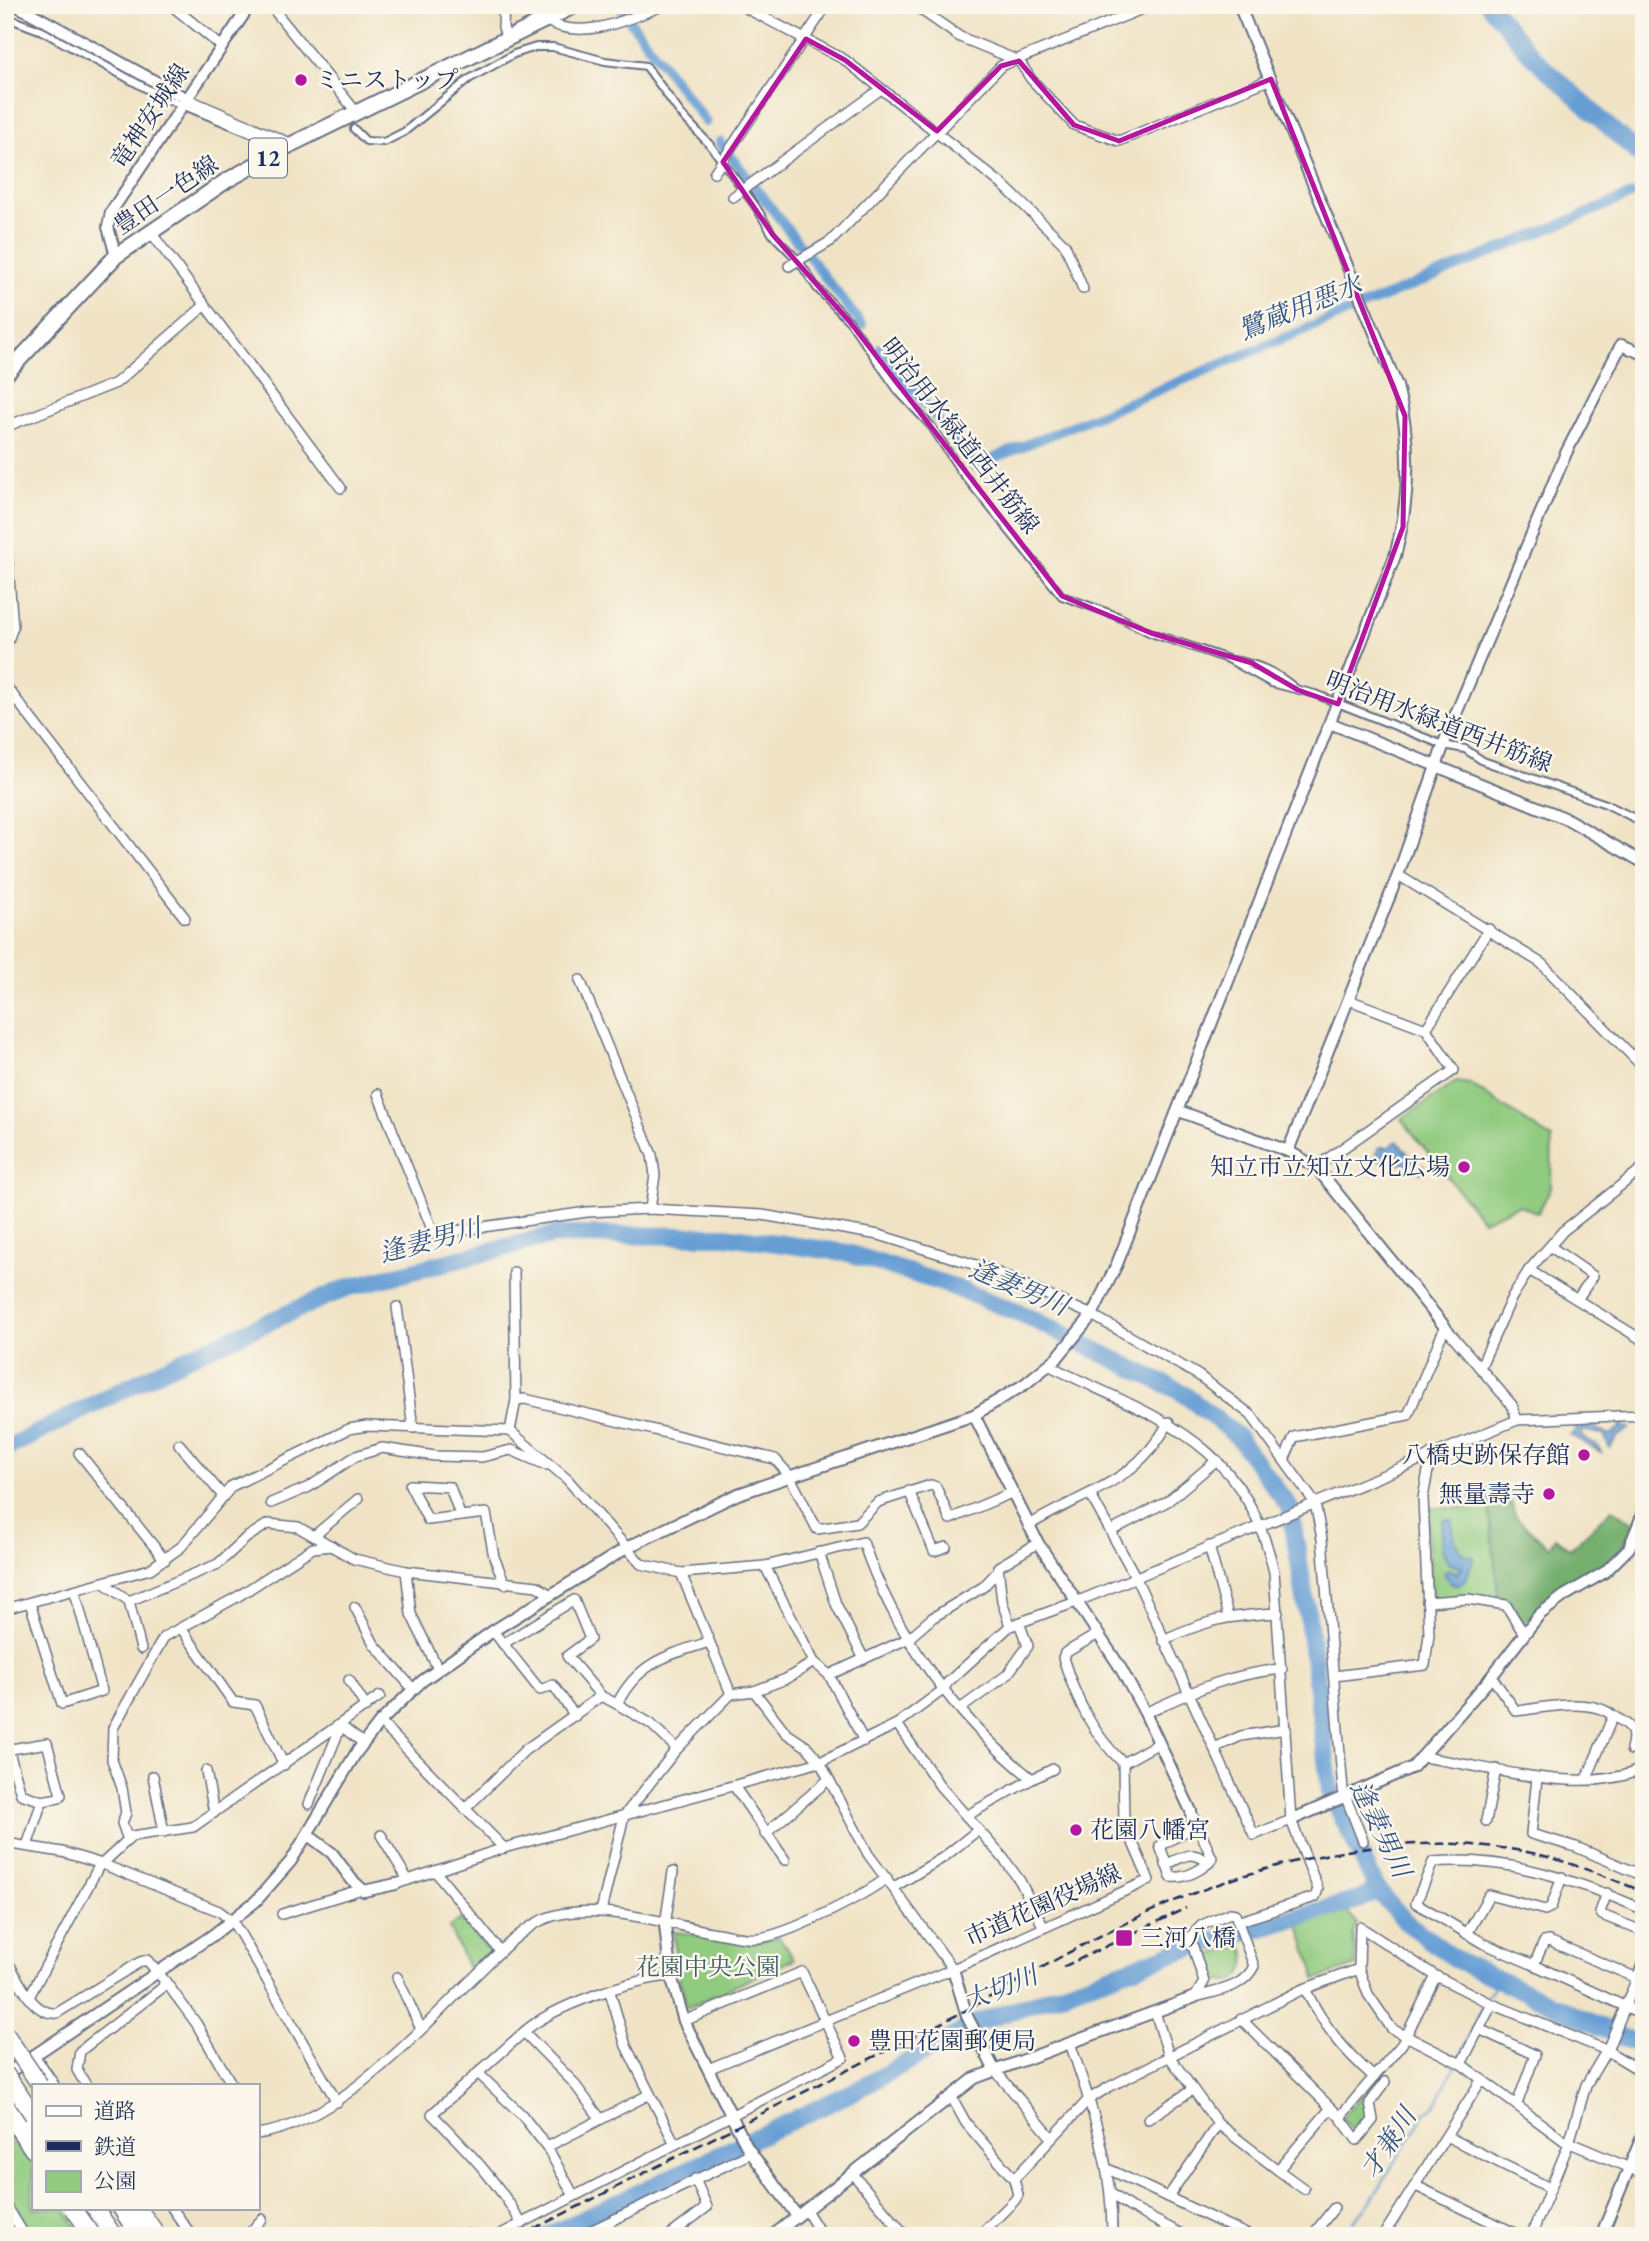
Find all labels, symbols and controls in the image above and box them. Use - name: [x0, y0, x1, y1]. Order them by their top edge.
- street label: 竜神安城線: [103, 57, 196, 174]
- place label: ミニストップ: [315, 64, 458, 95]
- marker: ミニストップ: [293, 72, 309, 88]
- road number: 12: [249, 139, 287, 178]
- street label: 豊田一色線: [107, 148, 224, 241]
- water label: 鷺蔵用悪水: [1233, 266, 1369, 347]
- street label: 明治用水緑道西井筋線: [874, 332, 1046, 540]
- street label: 明治用水緑道西井筋線: [1322, 664, 1557, 779]
- place label: 知立市立知立文化広場: [1210, 1151, 1450, 1182]
- marker: 知立市立知立文化広場: [1456, 1159, 1472, 1175]
- water label: 逢妻男川: [375, 1209, 488, 1270]
- water label: 逢妻男川: [964, 1251, 1076, 1324]
- place label: 八橋史跡保存館: [1402, 1439, 1570, 1470]
- marker: 八橋史跡保存館: [1576, 1447, 1592, 1463]
- place label: 無量壽寺: [1439, 1478, 1535, 1509]
- marker: 無量壽寺: [1541, 1486, 1557, 1502]
- water label: 逢妻男川: [1343, 1775, 1420, 1886]
- place label: 花園八幡宮: [1090, 1814, 1210, 1845]
- marker: 花園八幡宮: [1068, 1822, 1084, 1838]
- street label: 市道花園役場線: [960, 1856, 1126, 1953]
- place label: 三河八橋: [1140, 1922, 1236, 1953]
- marker: 三河八橋: [1114, 1928, 1134, 1948]
- park label: 花園中央公園: [636, 1951, 780, 1982]
- water label: 大切川: [957, 1957, 1045, 2018]
- place label: 豊田花園郵便局: [868, 2025, 1036, 2056]
- marker: 豊田花園郵便局: [846, 2033, 862, 2049]
- legend: [32, 2084, 259, 2210]
- text: 道路: [94, 2097, 136, 2124]
- water label: 才兼川: [1352, 2099, 1425, 2185]
- text: 鉄道: [94, 2133, 136, 2160]
- text: 公園: [94, 2167, 136, 2194]

